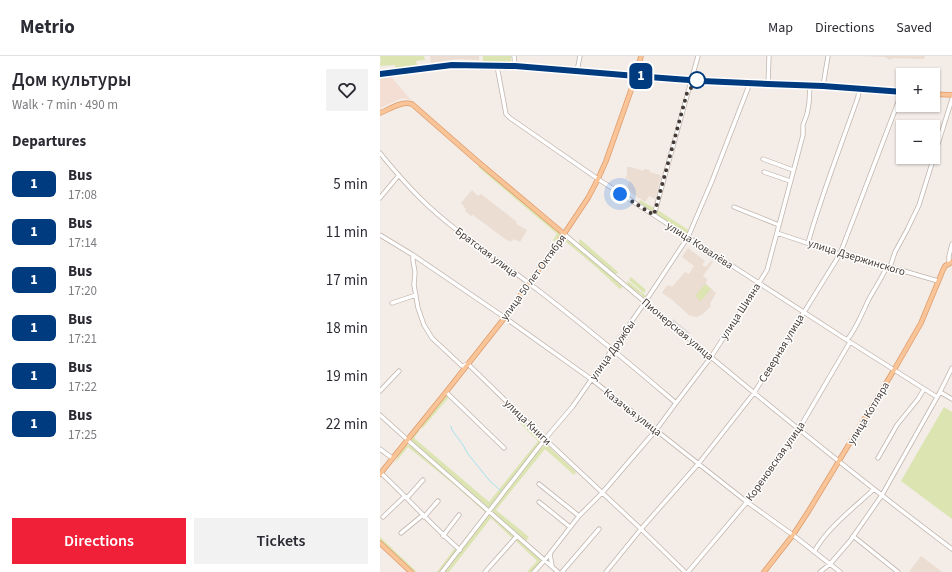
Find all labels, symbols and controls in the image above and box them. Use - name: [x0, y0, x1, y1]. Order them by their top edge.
- text: Metrio: [20, 14, 75, 41]
- text: Map: [768, 18, 793, 38]
- text: Directions: [815, 18, 874, 38]
- text: Saved: [896, 18, 932, 38]
- line badge: 1: [628, 63, 654, 89]
- text: 1: [637, 66, 645, 86]
- text: Дом культуры: [12, 67, 131, 94]
- map controls: [896, 68, 940, 164]
- button: +: [896, 68, 940, 112]
- button: heart: [326, 69, 368, 111]
- unlabelled marker: [688, 71, 706, 89]
- text: Walk · 7 min · 490 m: [12, 96, 118, 114]
- button: −: [896, 120, 940, 164]
- text: Departures: [12, 131, 86, 152]
- text: Bus: [68, 165, 92, 186]
- text: 1: [30, 174, 38, 194]
- text: 5 min: [333, 174, 368, 195]
- your location: [610, 184, 630, 204]
- text: 17:08: [68, 186, 97, 204]
- text: Bus: [68, 213, 92, 234]
- street label: улица Ковалёва: [663, 218, 736, 273]
- text: 1: [30, 222, 38, 242]
- text: 11 min: [326, 222, 368, 243]
- street label: Братская улица: [452, 224, 521, 281]
- street label: улица 50 лет Октября: [497, 231, 570, 323]
- text: 17:14: [68, 234, 97, 252]
- street label: улица Дзержинского: [806, 236, 907, 279]
- text: Bus: [68, 261, 92, 282]
- text: 1: [30, 270, 38, 290]
- text: 17 min: [326, 270, 368, 291]
- street label: улица Шияна: [717, 280, 764, 342]
- text: 17:20: [68, 282, 97, 300]
- street label: Пионерская улица: [639, 295, 717, 364]
- text: Bus: [68, 309, 92, 330]
- street label: Северная улица: [755, 311, 808, 385]
- street label: улица Дружбы: [586, 317, 639, 383]
- text: 1: [30, 318, 38, 338]
- text: 18 min: [326, 318, 368, 339]
- text: 17:21: [68, 330, 97, 348]
- text: Bus: [68, 357, 92, 378]
- text: 1: [30, 366, 38, 386]
- text: 19 min: [326, 366, 368, 387]
- text: 17:22: [68, 378, 97, 396]
- street label: улица Котляра: [844, 379, 893, 447]
- street label: Казачья улица: [600, 385, 665, 440]
- street label: улица Книги: [501, 396, 555, 449]
- text: Bus: [68, 405, 92, 426]
- text: 1: [30, 414, 38, 434]
- text: 22 min: [326, 414, 368, 435]
- street label: Кореновская улица: [742, 418, 809, 504]
- text: 17:25: [68, 426, 97, 444]
- button: Directions: [12, 518, 186, 564]
- button: Tickets: [194, 518, 368, 564]

